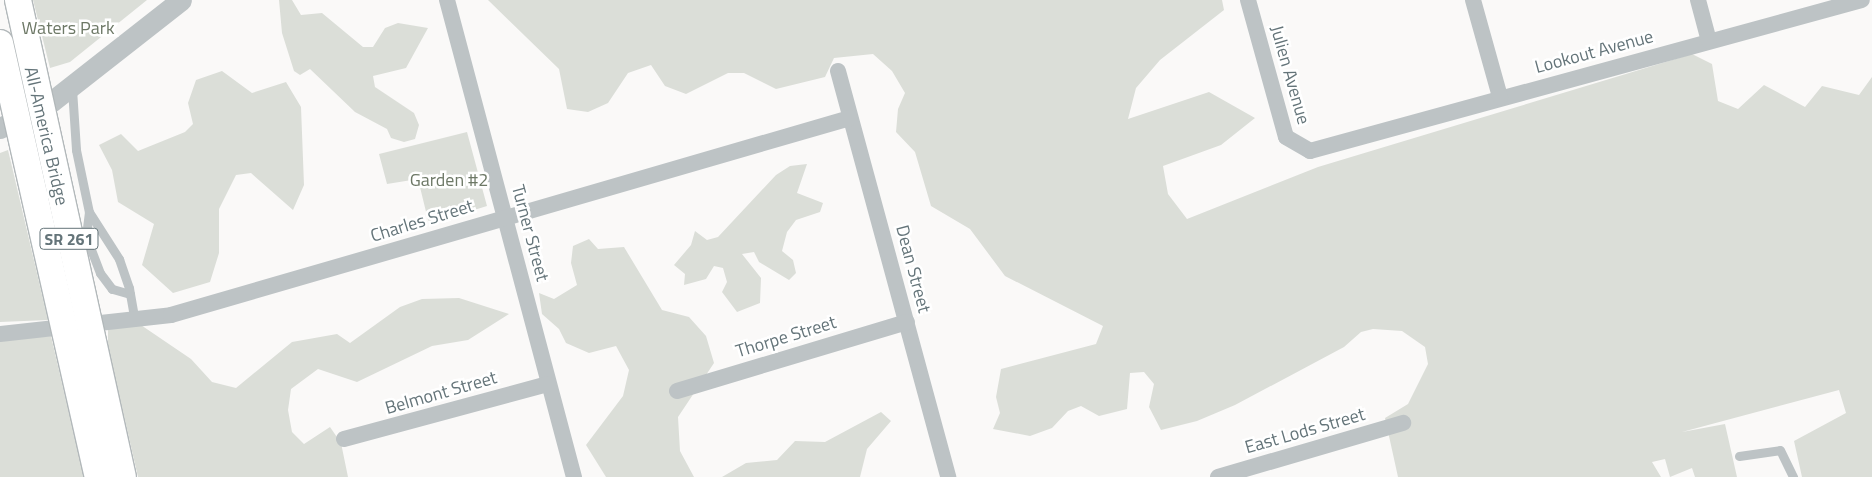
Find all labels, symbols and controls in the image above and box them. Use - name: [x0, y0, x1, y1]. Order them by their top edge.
- park label: Waters Park: [21, 17, 115, 39]
- street label: Julien Avenue: [1266, 23, 1314, 127]
- street label: Lookout Avenue: [1532, 26, 1656, 78]
- street label: All-America Bridge: [20, 65, 72, 207]
- park label: Garden #2: [410, 169, 488, 191]
- street label: Turner Street: [507, 182, 553, 284]
- street label: Charles Street: [368, 195, 476, 247]
- street label: Dean Street: [891, 223, 935, 315]
- road number: SR 261: [39, 225, 99, 252]
- street label: Thorpe Street: [733, 311, 839, 363]
- street label: Belmont Street: [383, 367, 499, 419]
- street label: East Lods Street: [1242, 404, 1368, 458]

